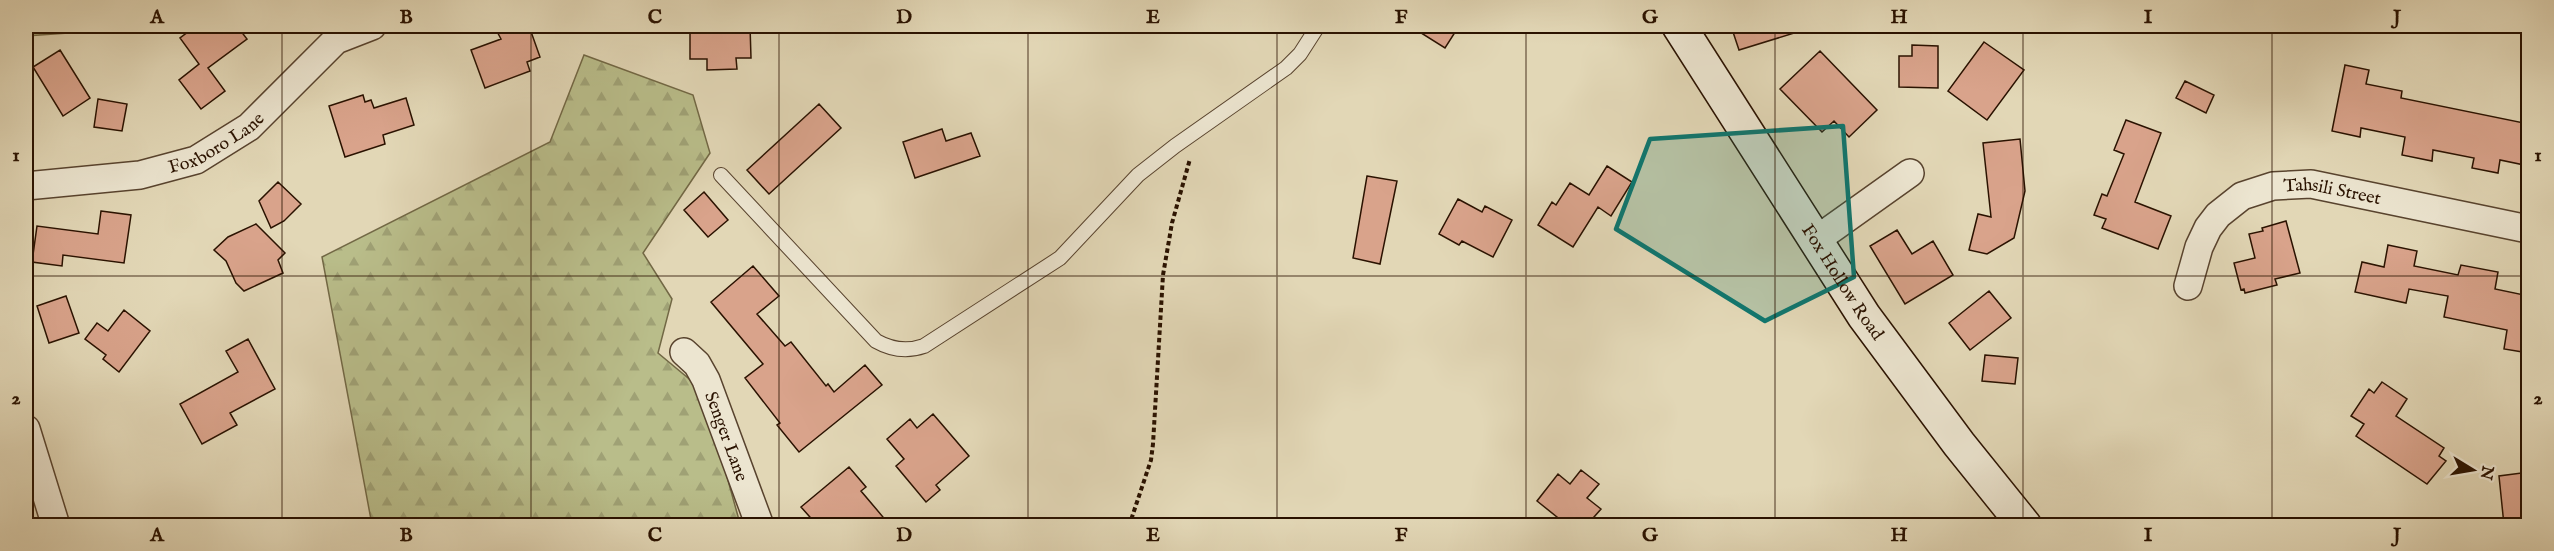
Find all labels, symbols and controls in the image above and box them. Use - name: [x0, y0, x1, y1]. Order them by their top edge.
- text: A: [149, 5, 165, 30]
- text: B: [399, 5, 413, 30]
- text: C: [648, 5, 662, 30]
- text: D: [896, 5, 912, 30]
- text: E: [1146, 5, 1160, 30]
- text: F: [1395, 5, 1408, 30]
- text: G: [1642, 5, 1659, 30]
- text: H: [1890, 5, 1908, 30]
- text: I: [2144, 5, 2153, 30]
- text: J: [2390, 5, 2402, 30]
- street label: Foxboro Lane: [166, 108, 270, 180]
- text: 1: [12, 143, 20, 168]
- text: 1: [2534, 143, 2542, 168]
- street label: Tahsili Street: [2283, 174, 2383, 211]
- street label: Fox Hollow Road: [1795, 220, 1888, 346]
- text: 2: [11, 386, 21, 411]
- text: 2: [2533, 386, 2543, 411]
- street label: Senger Lane: [698, 389, 752, 485]
- north arrow: [2443, 440, 2503, 500]
- text: N: [2475, 463, 2497, 481]
- text: A: [149, 523, 165, 548]
- text: B: [399, 523, 413, 548]
- text: C: [648, 523, 662, 548]
- text: D: [896, 523, 912, 548]
- text: E: [1146, 523, 1160, 548]
- text: F: [1395, 523, 1408, 548]
- text: G: [1642, 523, 1659, 548]
- text: H: [1890, 523, 1908, 548]
- text: I: [2144, 523, 2153, 548]
- text: J: [2390, 523, 2402, 548]

